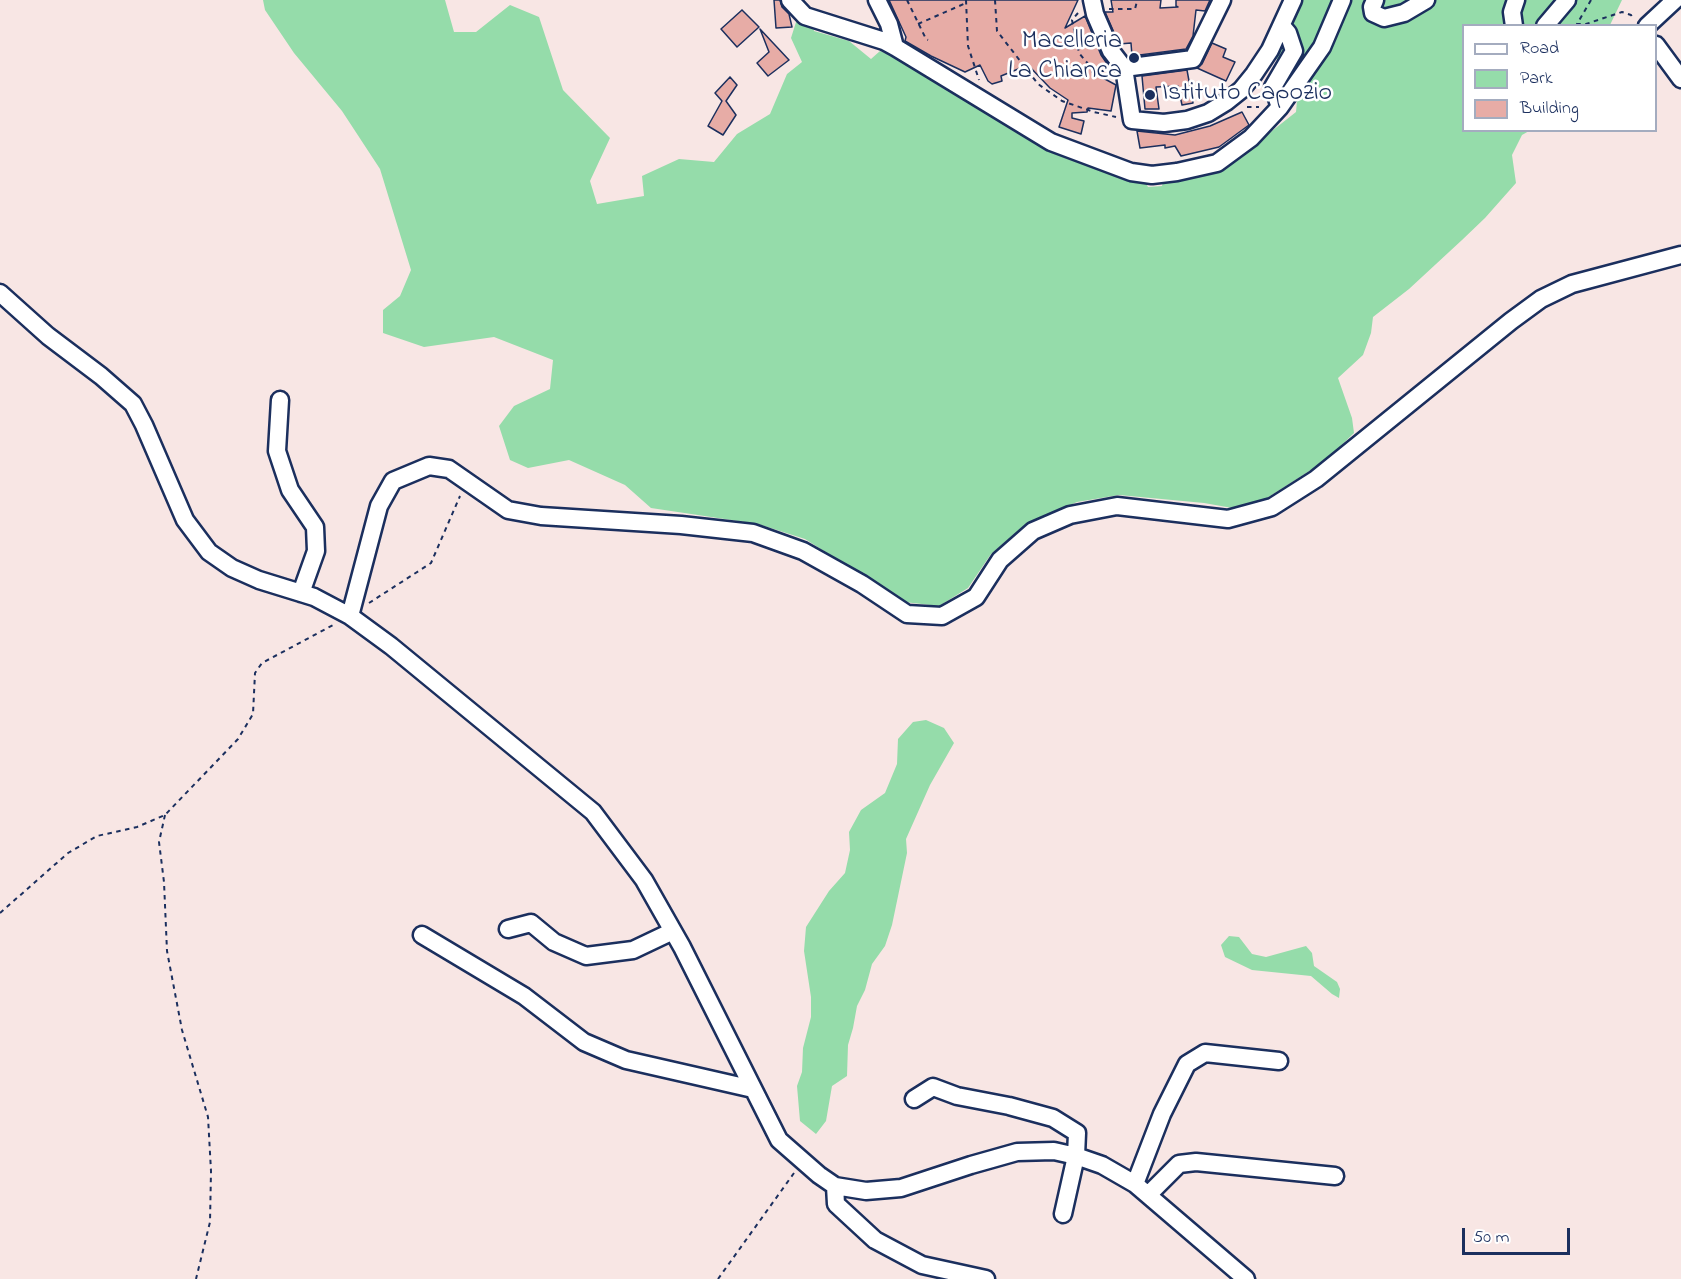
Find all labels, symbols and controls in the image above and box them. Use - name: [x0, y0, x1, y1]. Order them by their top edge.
- legend: [1462, 24, 1657, 132]
- place label: Macelleria La Chianca: [1008, 27, 1122, 88]
- text: Road: [1520, 36, 1559, 62]
- marker: Macelleria La Chianca: [1127, 51, 1141, 65]
- text: Park: [1520, 66, 1553, 92]
- place label: Istituto Capozio: [1162, 79, 1332, 111]
- marker: Istituto Capozio: [1143, 88, 1157, 102]
- text: Building: [1520, 96, 1579, 122]
- scale bar: [1465, 1216, 1573, 1254]
- text: 50 m: [1473, 1225, 1510, 1251]

